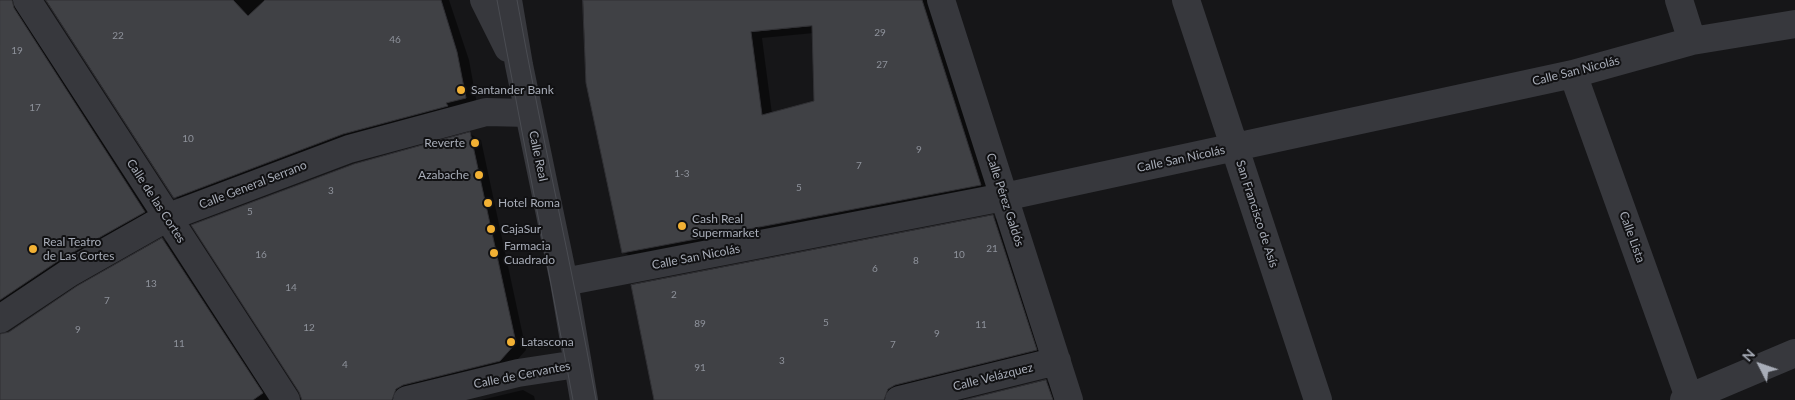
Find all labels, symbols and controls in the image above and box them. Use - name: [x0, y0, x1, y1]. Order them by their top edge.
- house number: 29: [874, 27, 886, 39]
- house number: 22: [112, 30, 124, 42]
- house number: 46: [389, 34, 401, 46]
- house number: 19: [11, 45, 23, 57]
- street label: Calle San Nicolás: [1531, 53, 1621, 89]
- house number: 27: [876, 59, 888, 71]
- place label: Santander Bank: [471, 83, 554, 97]
- marker: Santander Bank: [455, 84, 467, 96]
- house number: 17: [29, 102, 41, 114]
- street label: Calle Real: [526, 129, 550, 183]
- house number: 10: [182, 133, 194, 145]
- place label: Reverte: [424, 136, 465, 150]
- marker: Reverte: [469, 137, 481, 149]
- street label: Calle San Nicolás: [1136, 143, 1226, 175]
- house number: 9: [916, 144, 922, 156]
- street label: Calle Pérez Galdós: [983, 151, 1027, 249]
- street label: Calle de las Cortes: [124, 156, 188, 246]
- street label: Calle General Serrano: [197, 158, 309, 212]
- street label: San Francisco de Asís: [1233, 158, 1281, 270]
- house number: 7: [856, 160, 862, 172]
- place label: Azabache: [418, 168, 469, 182]
- house number: 1-3: [674, 168, 690, 180]
- marker: Azabache: [473, 169, 485, 181]
- house number: 5: [796, 182, 802, 194]
- house number: 3: [328, 185, 334, 197]
- place label: Hotel Roma: [498, 196, 560, 210]
- marker: Hotel Roma: [482, 197, 494, 209]
- house number: 5: [247, 206, 253, 218]
- street label: Calle Lista: [1616, 209, 1648, 265]
- place label: Cash Real Supermarket: [692, 212, 759, 240]
- marker: Cash Real Supermarket: [676, 220, 688, 232]
- place label: CajaSur: [501, 222, 541, 236]
- marker: CajaSur: [485, 223, 497, 235]
- place label: Real Teatro de Las Cortes: [43, 235, 114, 263]
- place label: Farmacia Cuadrado: [504, 239, 555, 267]
- street label: Calle San Nicolás: [651, 241, 741, 273]
- marker: Real Teatro de Las Cortes: [27, 243, 39, 255]
- house number: 21: [986, 243, 998, 255]
- marker: Farmacia Cuadrado: [488, 247, 500, 259]
- house number: 16: [255, 249, 267, 261]
- house number: 10: [953, 249, 965, 261]
- house number: 8: [913, 255, 919, 267]
- house number: 6: [872, 263, 878, 275]
- house number: 13: [145, 278, 157, 290]
- house number: 14: [285, 282, 297, 294]
- house number: 2: [671, 289, 677, 301]
- house number: 7: [104, 295, 110, 307]
- house number: 5: [823, 317, 829, 329]
- house number: 89: [694, 318, 706, 330]
- house number: 11: [975, 319, 987, 331]
- house number: 12: [303, 322, 315, 334]
- house number: 9: [75, 324, 81, 336]
- house number: 9: [934, 328, 940, 340]
- place label: Latascona: [521, 335, 574, 349]
- marker: Latascona: [505, 336, 517, 348]
- house number: 11: [173, 338, 185, 350]
- house number: 7: [890, 339, 896, 351]
- north arrow: [1735, 340, 1785, 390]
- text: N: [1738, 345, 1758, 364]
- house number: 3: [779, 355, 785, 367]
- house number: 4: [342, 359, 348, 371]
- street label: Calle de Cervantes: [472, 359, 572, 391]
- street label: Calle Velázquez: [952, 360, 1034, 394]
- house number: 91: [694, 362, 706, 374]

